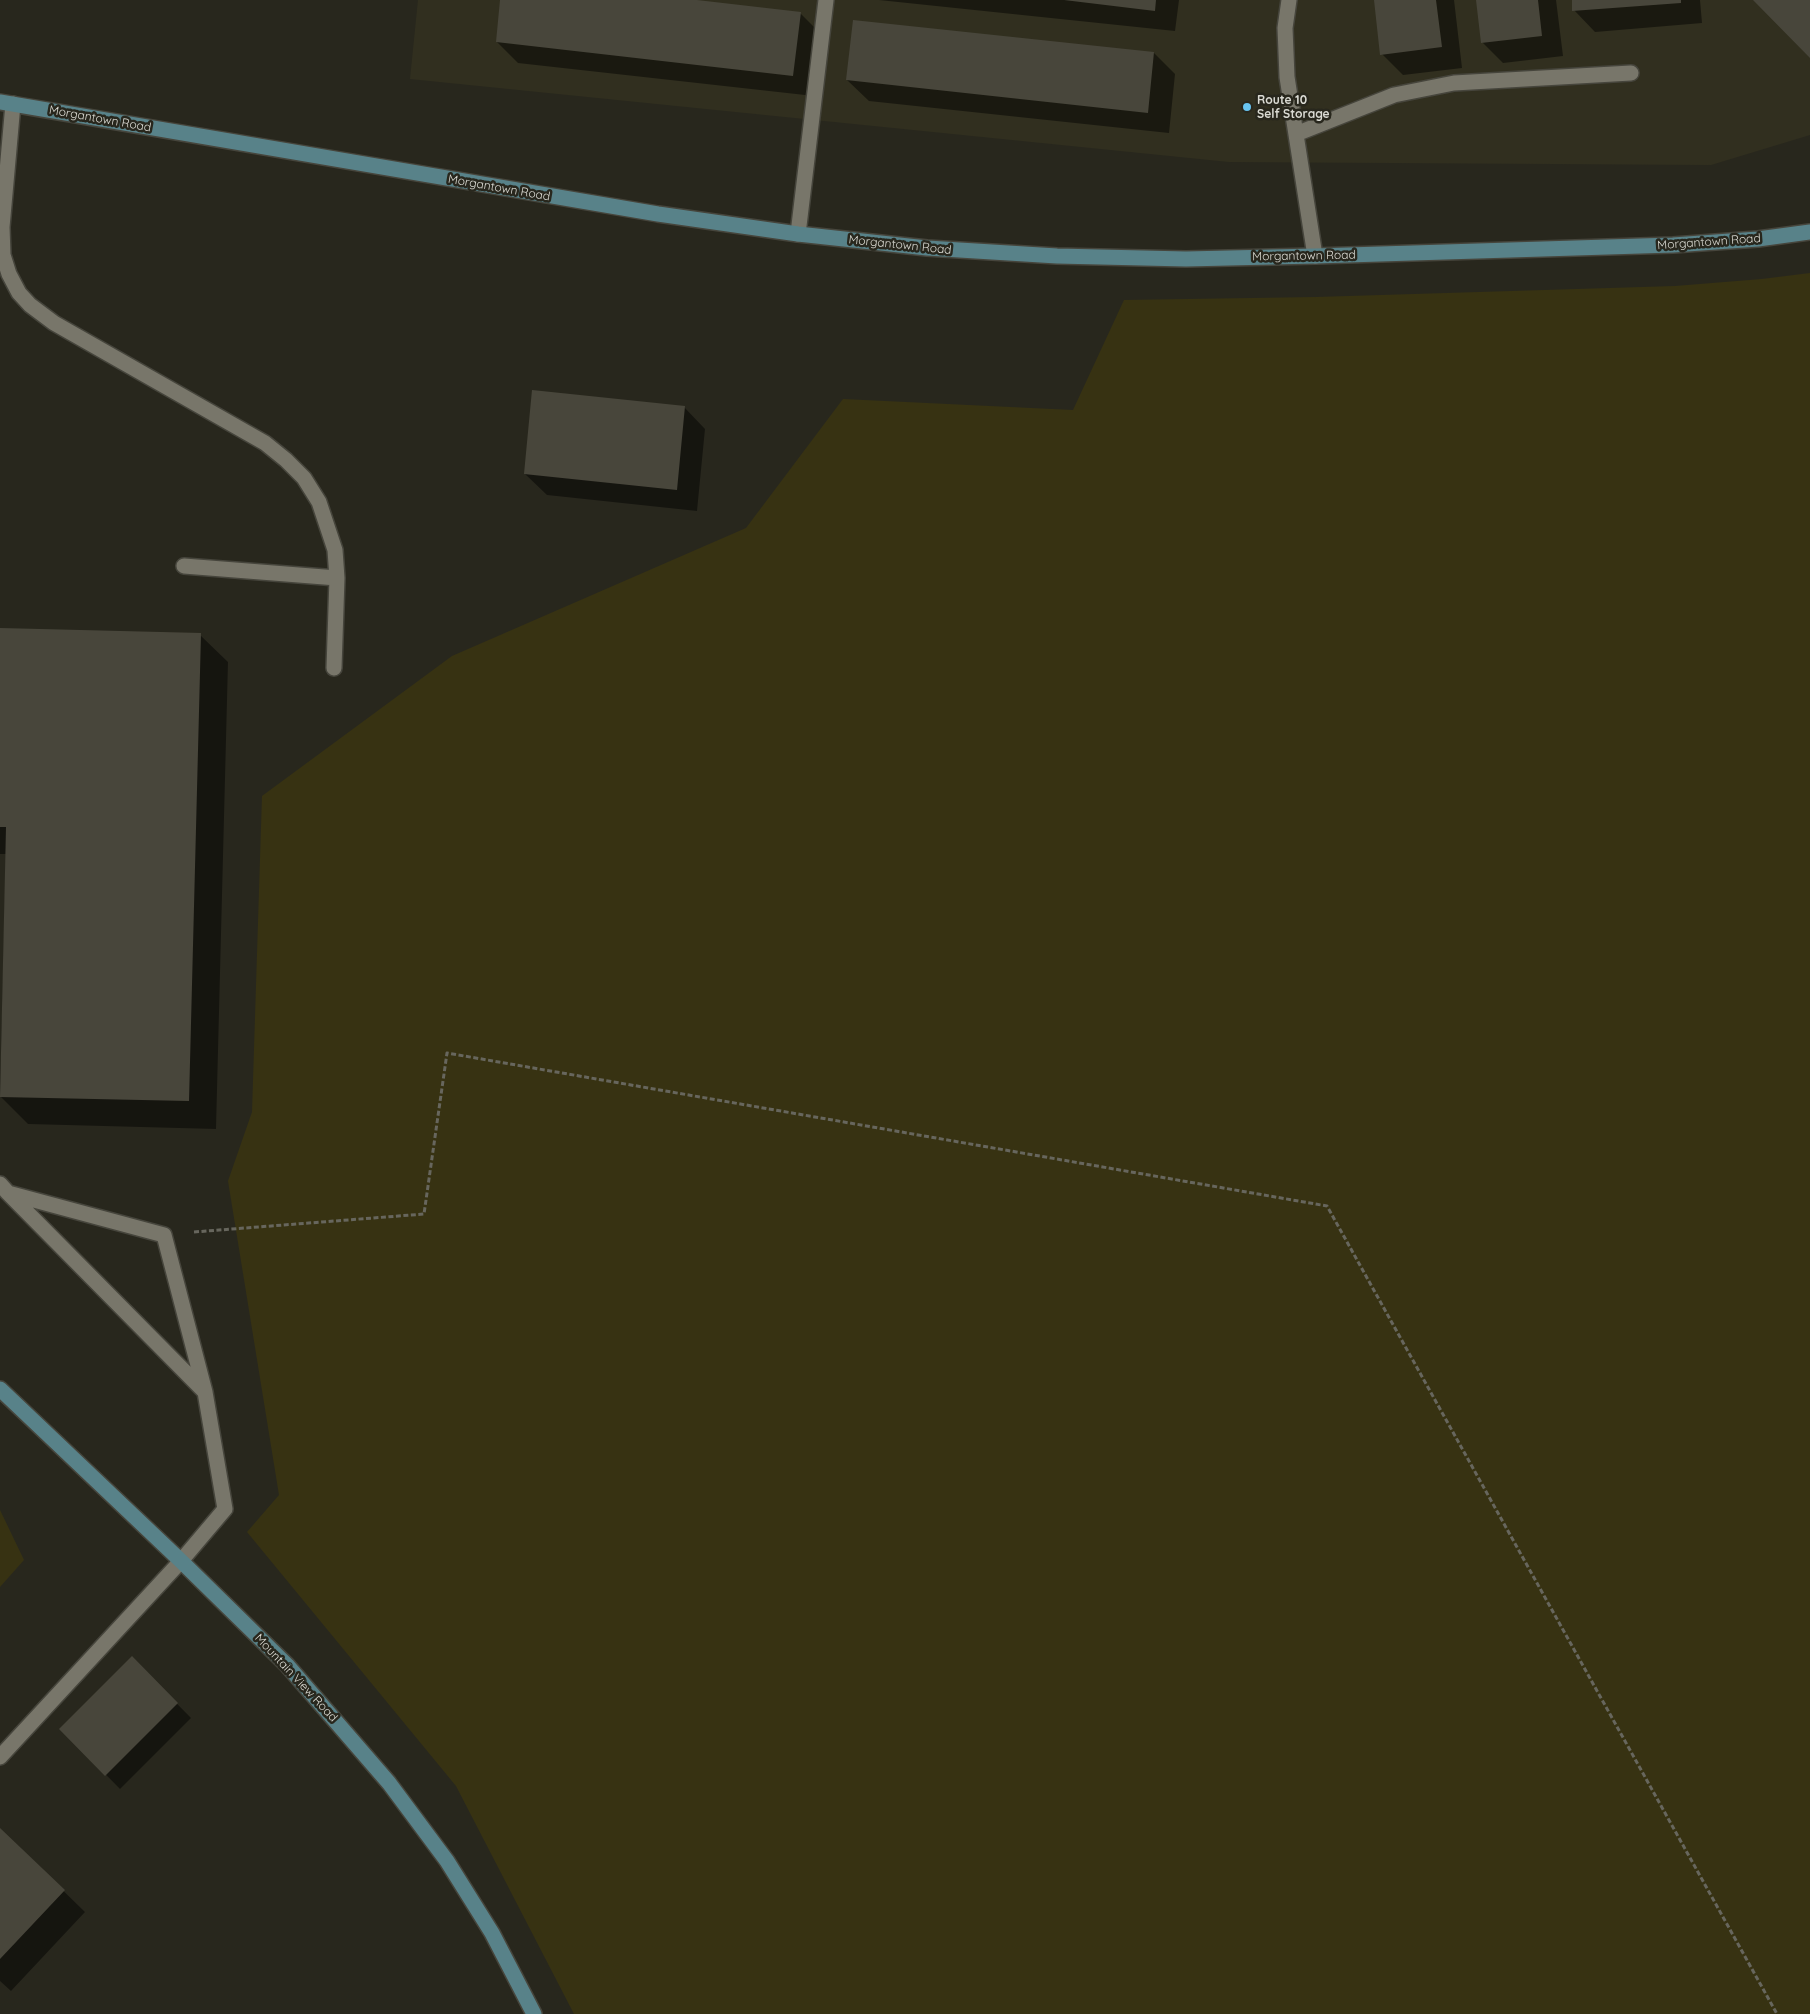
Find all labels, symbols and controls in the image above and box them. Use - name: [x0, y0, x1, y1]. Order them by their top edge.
- place label: Route 10 Self Storage: [1257, 93, 1330, 121]
- marker: Route 10 Self Storage: [1241, 101, 1253, 113]
- street label: Morgantown Road: [48, 103, 152, 135]
- street label: Morgantown Road: [447, 172, 551, 204]
- street label: Morgantown Road: [1657, 231, 1761, 253]
- street label: Morgantown Road: [848, 232, 952, 258]
- street label: Morgantown Road: [1252, 248, 1356, 264]
- street label: Mountain View Road: [252, 1631, 340, 1725]

